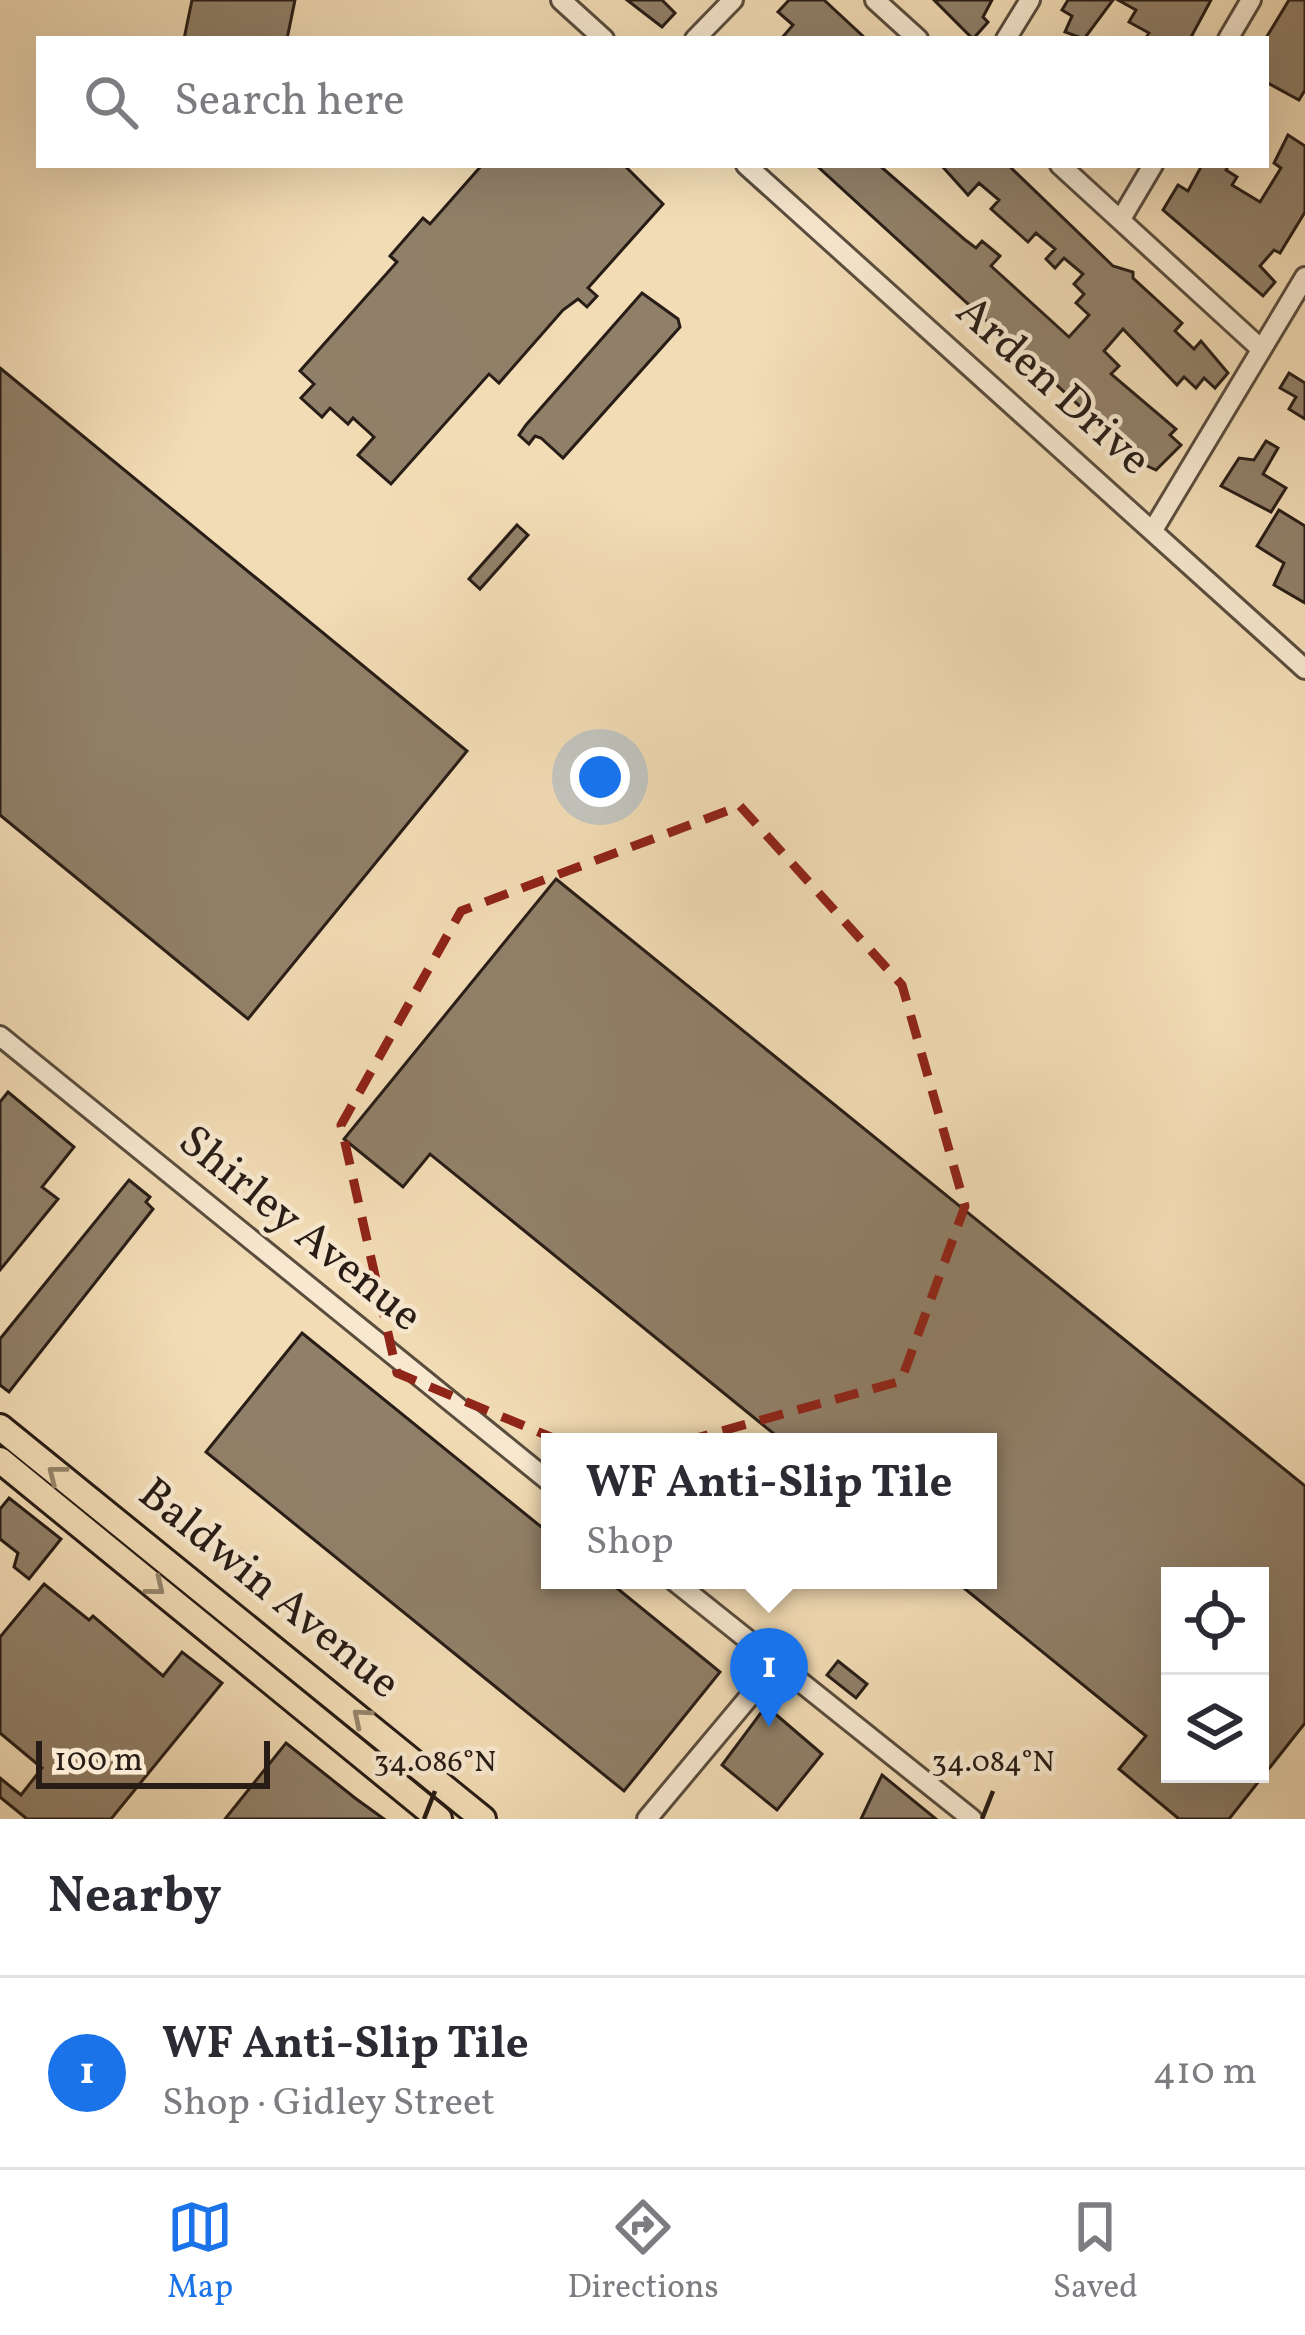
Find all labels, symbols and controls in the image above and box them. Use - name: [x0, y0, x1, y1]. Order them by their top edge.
- search box: [36, 36, 1269, 168]
- icon: search: [78, 69, 144, 135]
- text: Search here: [174, 71, 405, 134]
- street label: Arden Drive: [941, 282, 1163, 492]
- your location: [570, 747, 630, 807]
- street label: Shirley Avenue: [164, 1112, 434, 1348]
- popup: [541, 1433, 997, 1589]
- text: WF Anti-Slip Tile: [586, 1453, 952, 1516]
- street label: Baldwin Avenue: [124, 1465, 412, 1715]
- one-way arrow: [48, 1467, 70, 1488]
- text: Shop: [586, 1516, 674, 1570]
- map controls: [1161, 1567, 1269, 1783]
- button: locate: [1161, 1567, 1269, 1675]
- one-way arrow: [142, 1573, 164, 1595]
- pin: 1: [730, 1628, 808, 1727]
- button: layers: [1161, 1675, 1269, 1783]
- one-way arrow: [353, 1709, 375, 1731]
- scale bar: [36, 1735, 270, 1788]
- text: 100 m: [54, 1739, 143, 1785]
- text: 34.086°N: [374, 1742, 496, 1784]
- text: 34.084°N: [931, 1742, 1055, 1784]
- text: Nearby: [48, 1862, 222, 1933]
- text: WF Anti-Slip Tile: [162, 2014, 529, 2077]
- text: 1: [79, 2046, 95, 2100]
- text: 410 m: [1153, 2046, 1257, 2100]
- text: Shop · Gidley Street: [162, 2077, 495, 2131]
- tab: Map: [167, 2194, 233, 2312]
- tab: Directions: [567, 2194, 719, 2312]
- tab: Saved: [1053, 2194, 1138, 2312]

